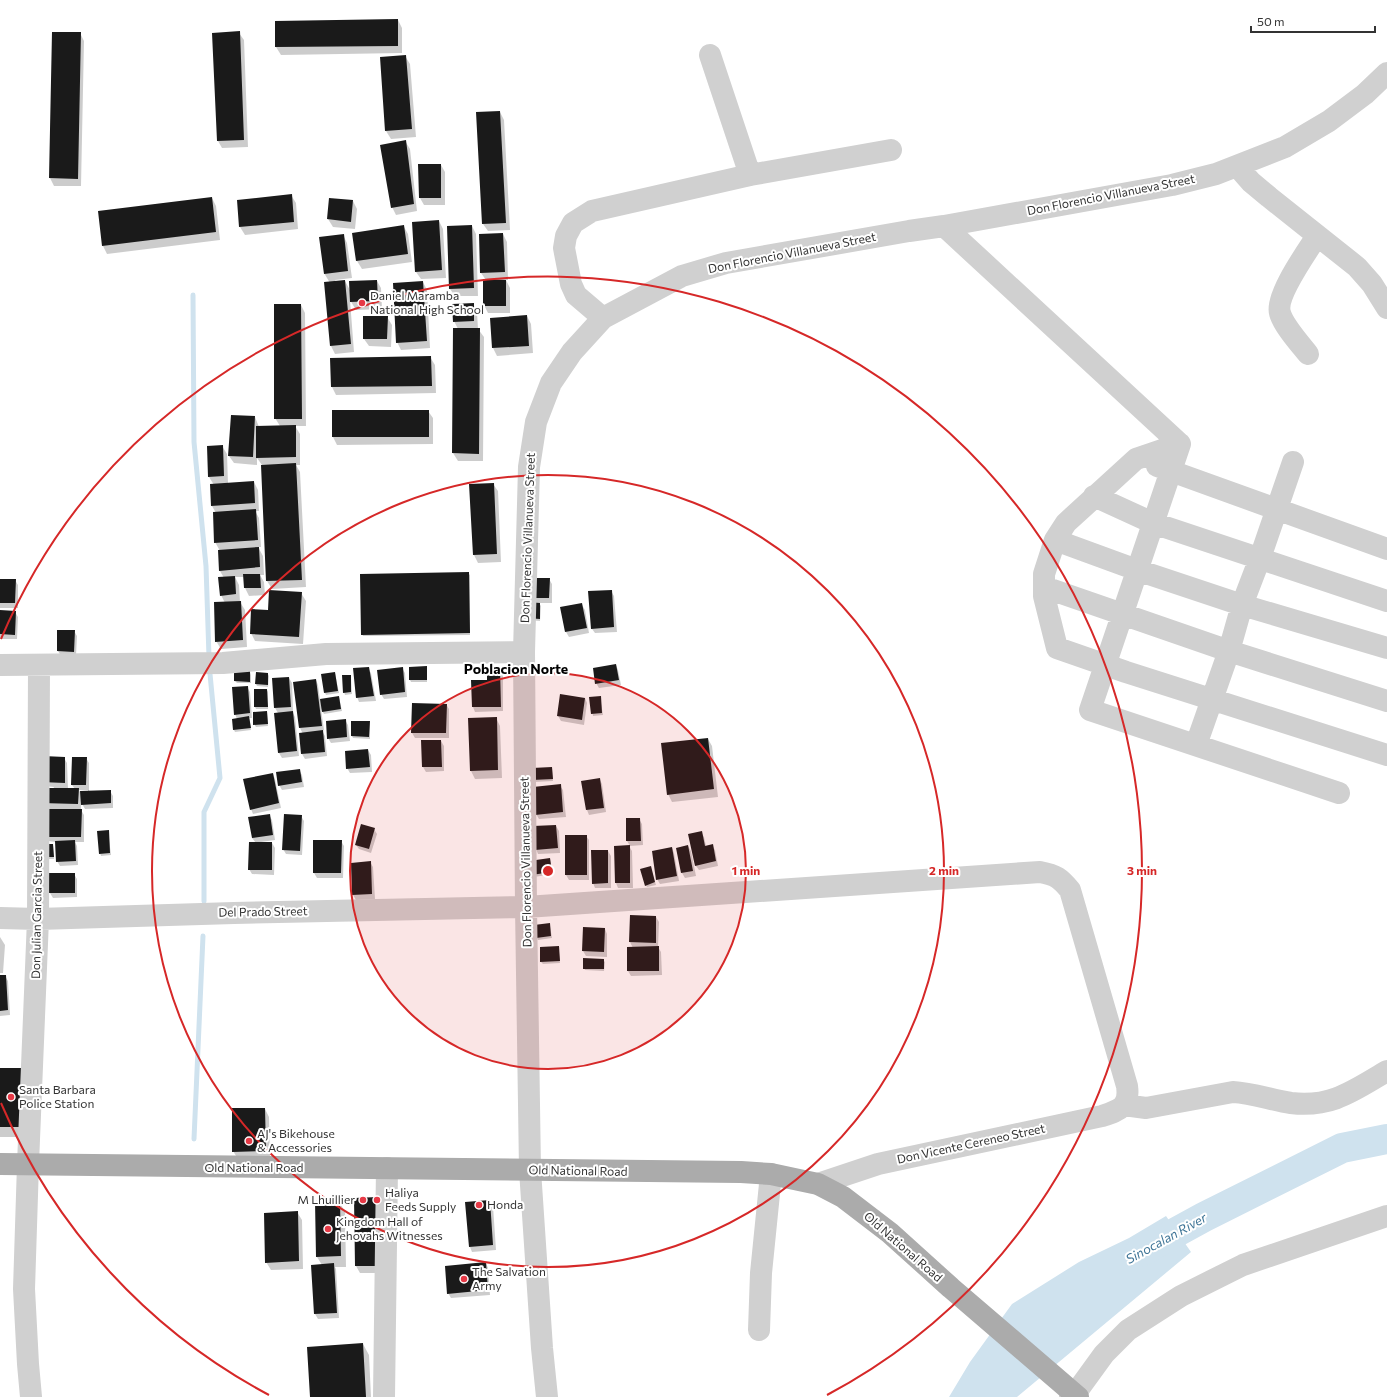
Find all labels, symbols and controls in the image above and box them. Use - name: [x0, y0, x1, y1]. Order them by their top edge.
- scale bar: [1251, 8, 1375, 34]
- text: 50 m: [1257, 14, 1285, 28]
- street label: Don Florencio Villanueva Street: [1026, 171, 1196, 217]
- street label: Don Florencio Villanueva Street: [707, 229, 877, 275]
- place label: Daniel Maramba National High School: [370, 288, 484, 316]
- marker: Daniel Maramba National High School: [357, 298, 367, 308]
- street label: Don Florencio Villanueva Street: [517, 452, 537, 623]
- district label: Poblacion Norte: [464, 660, 568, 677]
- street label: Don Florencio Villanueva Street: [517, 777, 533, 947]
- street label: Don Julian Garcia Street: [28, 851, 45, 979]
- text: 1 min: [732, 863, 760, 877]
- text: 2 min: [929, 863, 959, 877]
- text: 3 min: [1127, 863, 1157, 877]
- centre of rings: [541, 864, 555, 878]
- street label: Del Prado Street: [218, 903, 308, 919]
- place label: Santa Barbara Police Station: [19, 1082, 96, 1110]
- marker: Santa Barbara Police Station: [6, 1092, 16, 1102]
- street label: Don Vicente Cereneo Street: [895, 1120, 1046, 1166]
- place label: AJ's Bikehouse & Accessories: [257, 1126, 335, 1154]
- marker: AJ's Bikehouse & Accessories: [244, 1136, 254, 1146]
- street label: Old National Road: [204, 1160, 304, 1174]
- street label: Old National Road: [528, 1162, 628, 1178]
- place label: Haliya Feeds Supply: [385, 1185, 456, 1213]
- place label: M Lhuillier: [297, 1192, 355, 1206]
- marker: M Lhuillier: [358, 1195, 368, 1205]
- marker: Haliya Feeds Supply: [372, 1195, 382, 1205]
- place label: Honda: [487, 1197, 523, 1211]
- marker: Honda: [474, 1200, 484, 1210]
- street label: Old National Road: [862, 1208, 946, 1284]
- water label: Sinocalan River: [1123, 1209, 1210, 1267]
- place label: Kingdom Hall of Jehovahs Witnesses: [336, 1214, 443, 1243]
- marker: Kingdom Hall of Jehovahs Witnesses: [323, 1224, 333, 1234]
- place label: The Salvation Army: [472, 1264, 546, 1292]
- marker: The Salvation Army: [459, 1274, 469, 1284]

